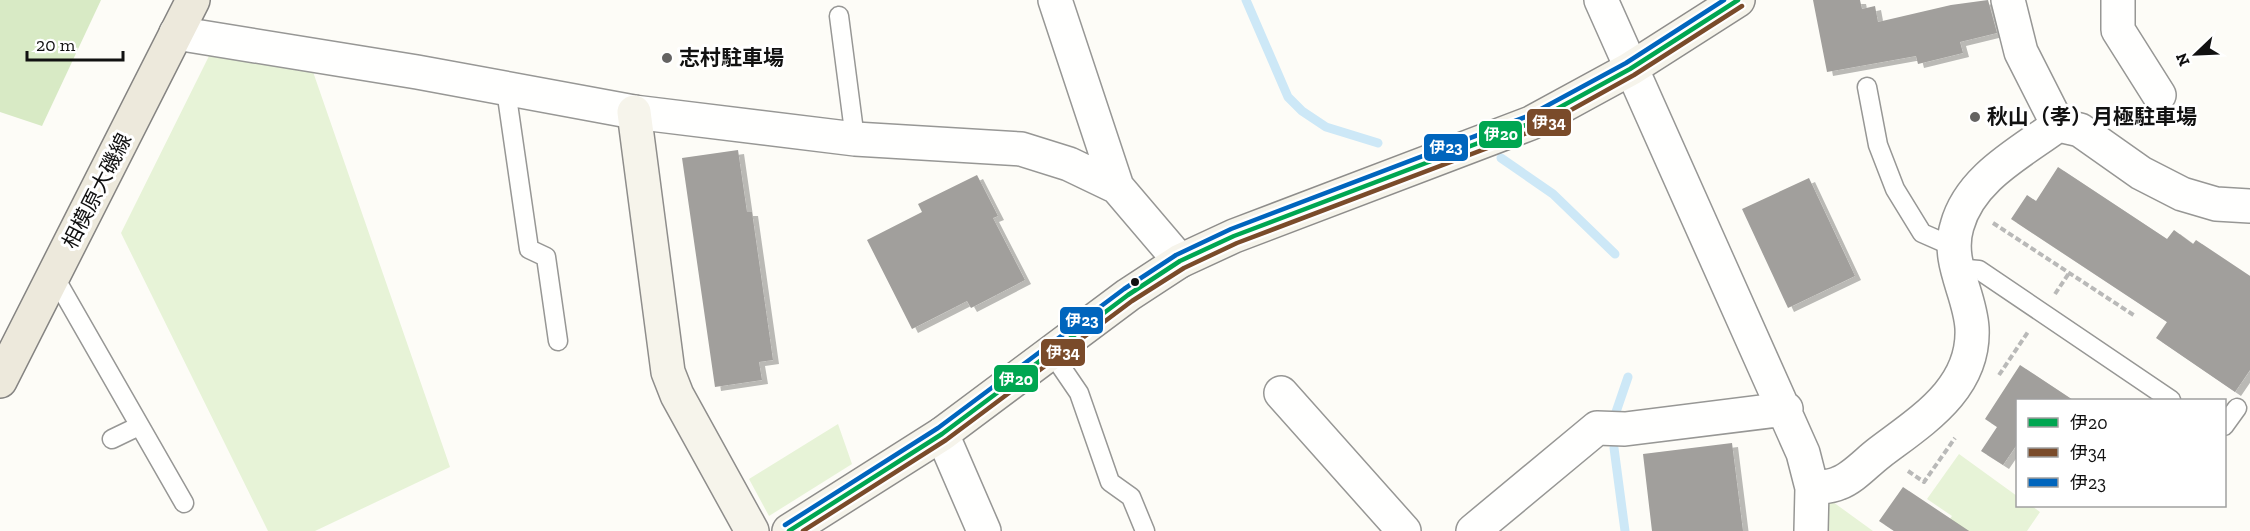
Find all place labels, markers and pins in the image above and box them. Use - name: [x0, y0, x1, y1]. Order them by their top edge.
- place label: 志村駐車場: [679, 45, 784, 70]
- marker: 志村駐車場: [660, 51, 674, 65]
- place label: 秋山（孝）月極駐車場: [1987, 104, 2197, 129]
- marker: 秋山（孝）月極駐車場: [1968, 110, 1982, 124]
- unlabelled marker: [1129, 276, 1141, 288]

